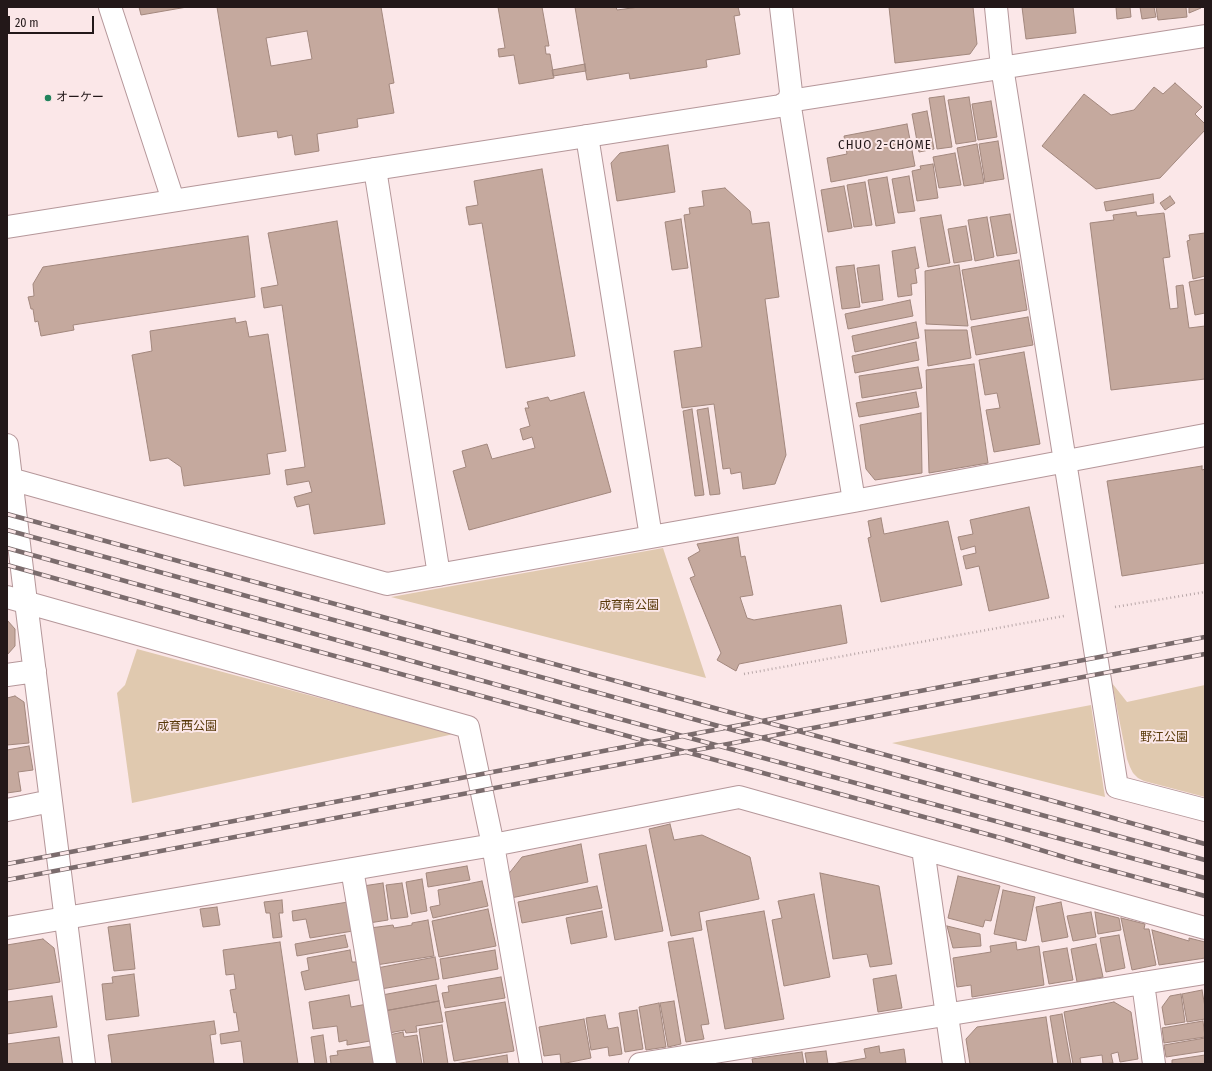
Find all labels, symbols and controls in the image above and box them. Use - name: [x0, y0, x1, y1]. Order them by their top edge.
- scale bar: [10, 8, 96, 34]
- text: 20 m: [15, 16, 39, 30]
- place label: オーケー: [56, 91, 104, 105]
- marker: オーケー: [43, 93, 53, 103]
- district label: CHUO 2-CHOME: [838, 137, 932, 153]
- park label: 成育南公園: [599, 599, 659, 613]
- park label: 成育西公園: [157, 720, 217, 734]
- park label: 野江公園: [1140, 731, 1188, 745]

